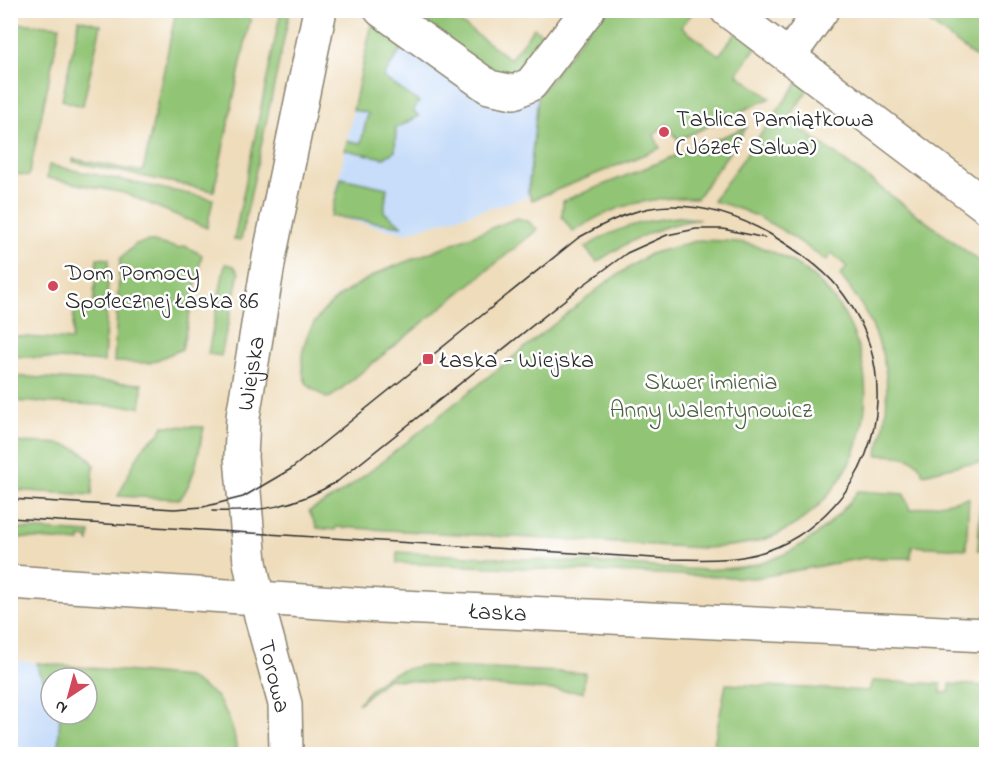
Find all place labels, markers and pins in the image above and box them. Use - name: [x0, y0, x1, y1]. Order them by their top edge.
- place label: Tablica Pamiątkowa (Józef Salwa): [676, 103, 874, 166]
- marker: Tablica Pamiątkowa (Józef Salwa): [657, 125, 671, 139]
- place label: Dom Pomocy Społecznej Łaska 86: [64, 257, 259, 320]
- marker: Dom Pomocy Społecznej Łaska 86: [46, 279, 60, 293]
- place label: Łaska - Wiejska: [439, 344, 594, 379]
- marker: Łaska - Wiejska: [421, 352, 435, 366]

